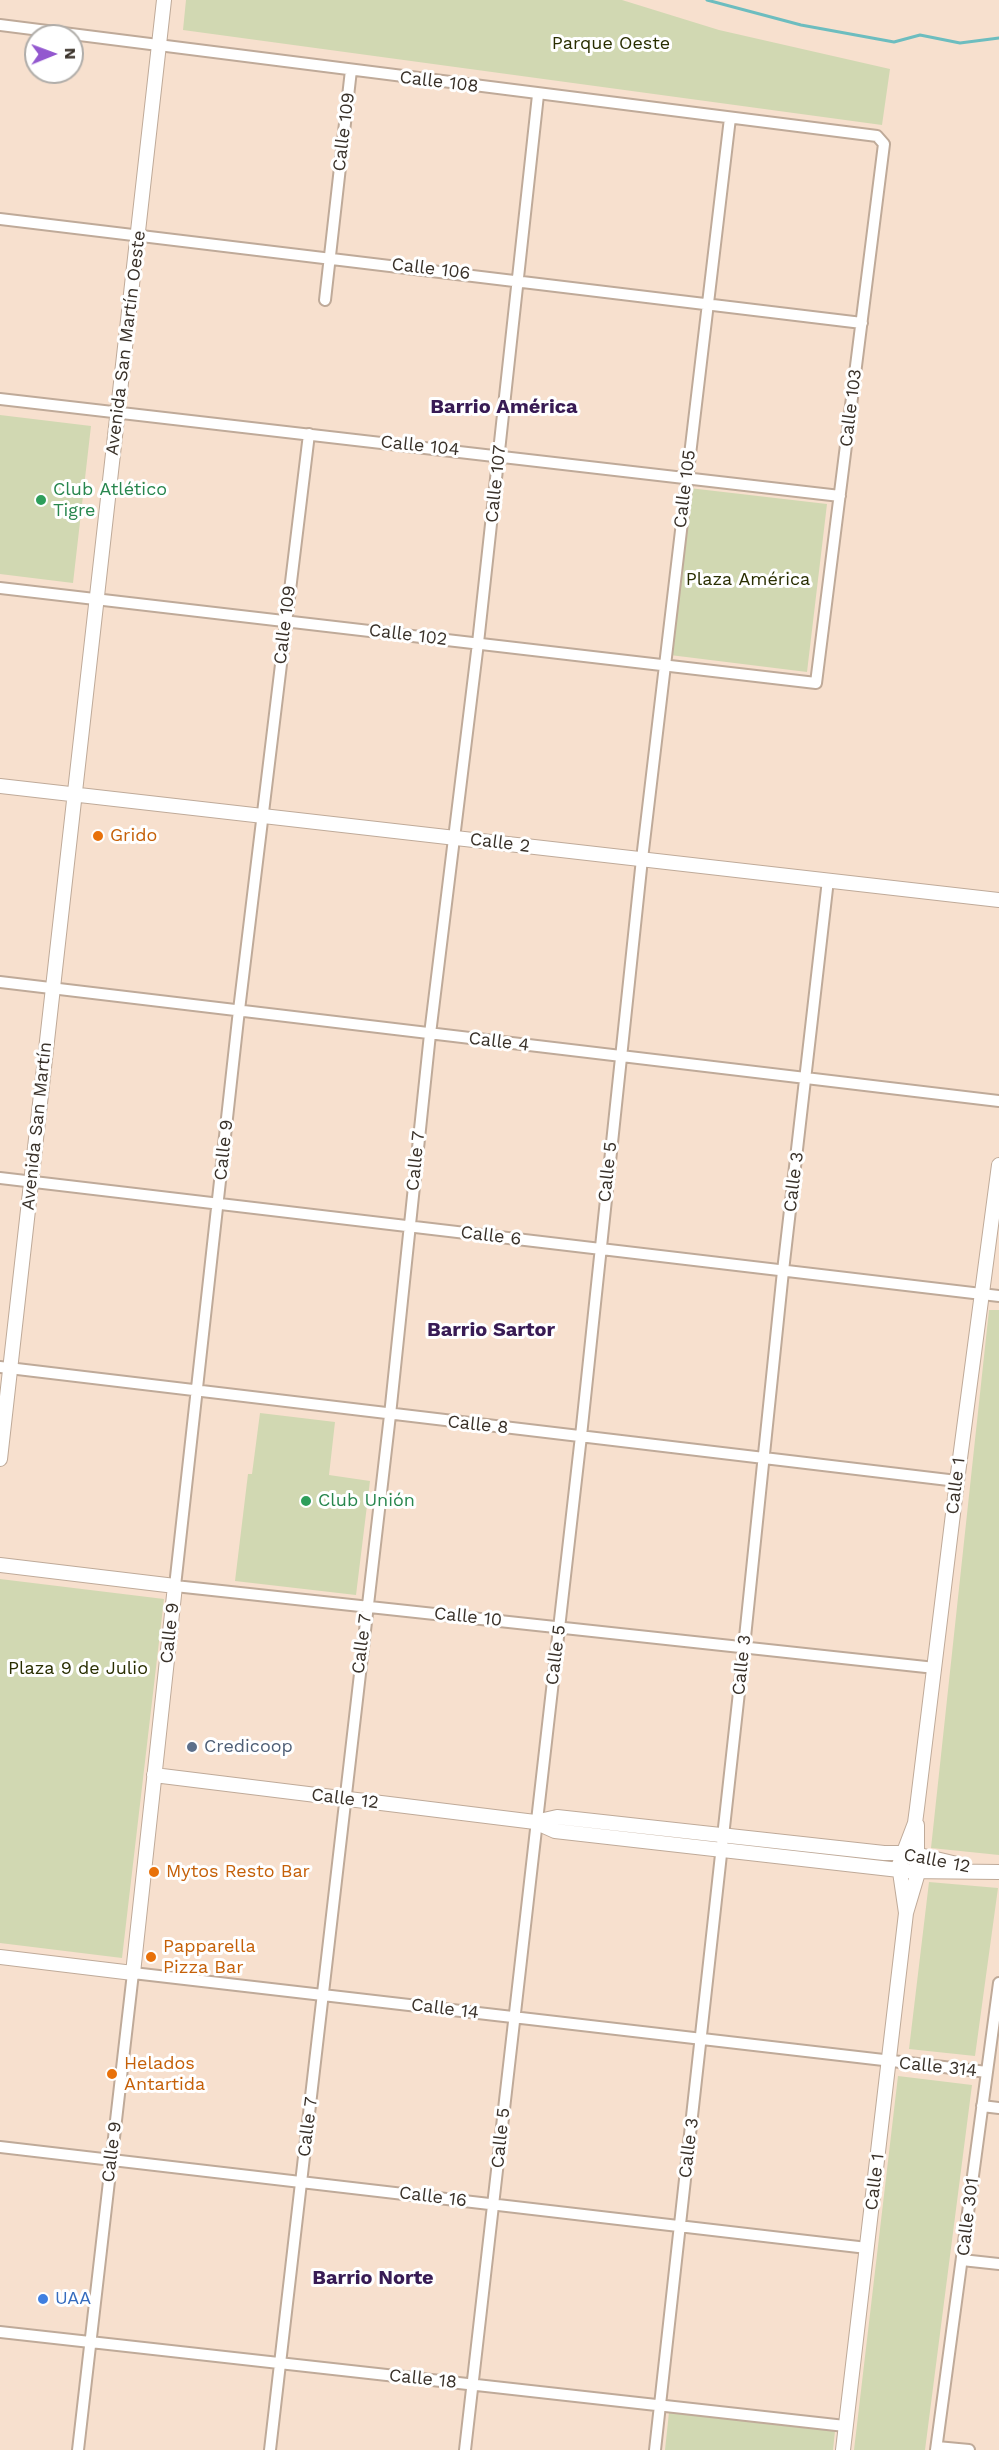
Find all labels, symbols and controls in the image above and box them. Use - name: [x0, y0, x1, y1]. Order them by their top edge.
- north arrow: [24, 24, 84, 84]
- park label: Parque Oeste: [552, 33, 670, 55]
- text: N: [61, 48, 80, 60]
- street label: Calle 108: [398, 66, 480, 98]
- street label: Calle 109: [328, 91, 360, 173]
- street label: Avenida San Martín Oeste: [101, 229, 151, 457]
- street label: Calle 106: [390, 253, 472, 285]
- street label: Calle 103: [836, 368, 866, 448]
- district label: Barrio América: [430, 395, 578, 419]
- street label: Calle 104: [379, 431, 461, 461]
- street label: Calle 107: [481, 444, 511, 524]
- street label: Calle 105: [669, 449, 701, 529]
- place label: Club Atlético Tigre: [53, 479, 167, 522]
- marker: Club Atlético Tigre: [34, 493, 48, 507]
- park label: Plaza América: [686, 569, 810, 591]
- street label: Calle 109: [269, 584, 301, 666]
- street label: Calle 102: [368, 619, 448, 651]
- place label: Grido: [110, 825, 157, 847]
- marker: Grido: [91, 829, 105, 843]
- street label: Calle 2: [469, 829, 531, 857]
- street label: Calle 4: [467, 1028, 531, 1056]
- street label: Avenida San Martín: [17, 1041, 57, 1211]
- street label: Calle 9: [210, 1118, 238, 1182]
- street label: Calle 7: [402, 1130, 430, 1192]
- street label: Calle 5: [594, 1141, 622, 1203]
- street label: Calle 3: [780, 1151, 808, 1213]
- street label: Calle 6: [459, 1222, 523, 1250]
- district label: Barrio Sartor: [427, 1318, 555, 1342]
- street label: Calle 8: [446, 1411, 510, 1439]
- street label: Calle 1: [942, 1456, 970, 1516]
- place label: Club Unión: [318, 1490, 415, 1512]
- marker: Club Unión: [299, 1494, 313, 1508]
- street label: Calle 9: [156, 1601, 184, 1665]
- street label: Calle 10: [433, 1603, 503, 1631]
- street label: Calle 7: [348, 1613, 376, 1675]
- street label: Calle 5: [542, 1624, 570, 1686]
- street label: Calle 3: [728, 1634, 756, 1696]
- park label: Plaza 9 de Julio: [8, 1658, 148, 1680]
- place label: Credicoop: [204, 1736, 293, 1758]
- marker: Credicoop: [185, 1740, 199, 1754]
- street label: Calle 12: [310, 1784, 380, 1814]
- street label: Calle 12: [902, 1844, 972, 1878]
- place label: Mytos Resto Bar: [166, 1861, 310, 1883]
- marker: Mytos Resto Bar: [147, 1865, 161, 1879]
- place label: Papparella Pizza Bar: [163, 1936, 256, 1978]
- marker: Papparella Pizza Bar: [144, 1950, 158, 1964]
- street label: Calle 14: [410, 1994, 480, 2024]
- street label: Calle 314: [898, 2052, 978, 2082]
- place label: Helados Antartida: [124, 2053, 205, 2096]
- marker: Helados Antartida: [105, 2067, 119, 2081]
- street label: Calle 7: [294, 2096, 322, 2158]
- street label: Calle 5: [487, 2107, 515, 2169]
- street label: Calle 3: [675, 2117, 703, 2179]
- street label: Calle 9: [98, 2120, 126, 2184]
- street label: Calle 1: [861, 2152, 889, 2212]
- street label: Calle 301: [952, 2177, 984, 2257]
- street label: Calle 16: [398, 2182, 468, 2212]
- district label: Barrio Norte: [312, 2266, 434, 2290]
- place label: UAA: [55, 2288, 91, 2310]
- marker: UAA: [36, 2292, 50, 2306]
- street label: Calle 18: [388, 2365, 458, 2393]

